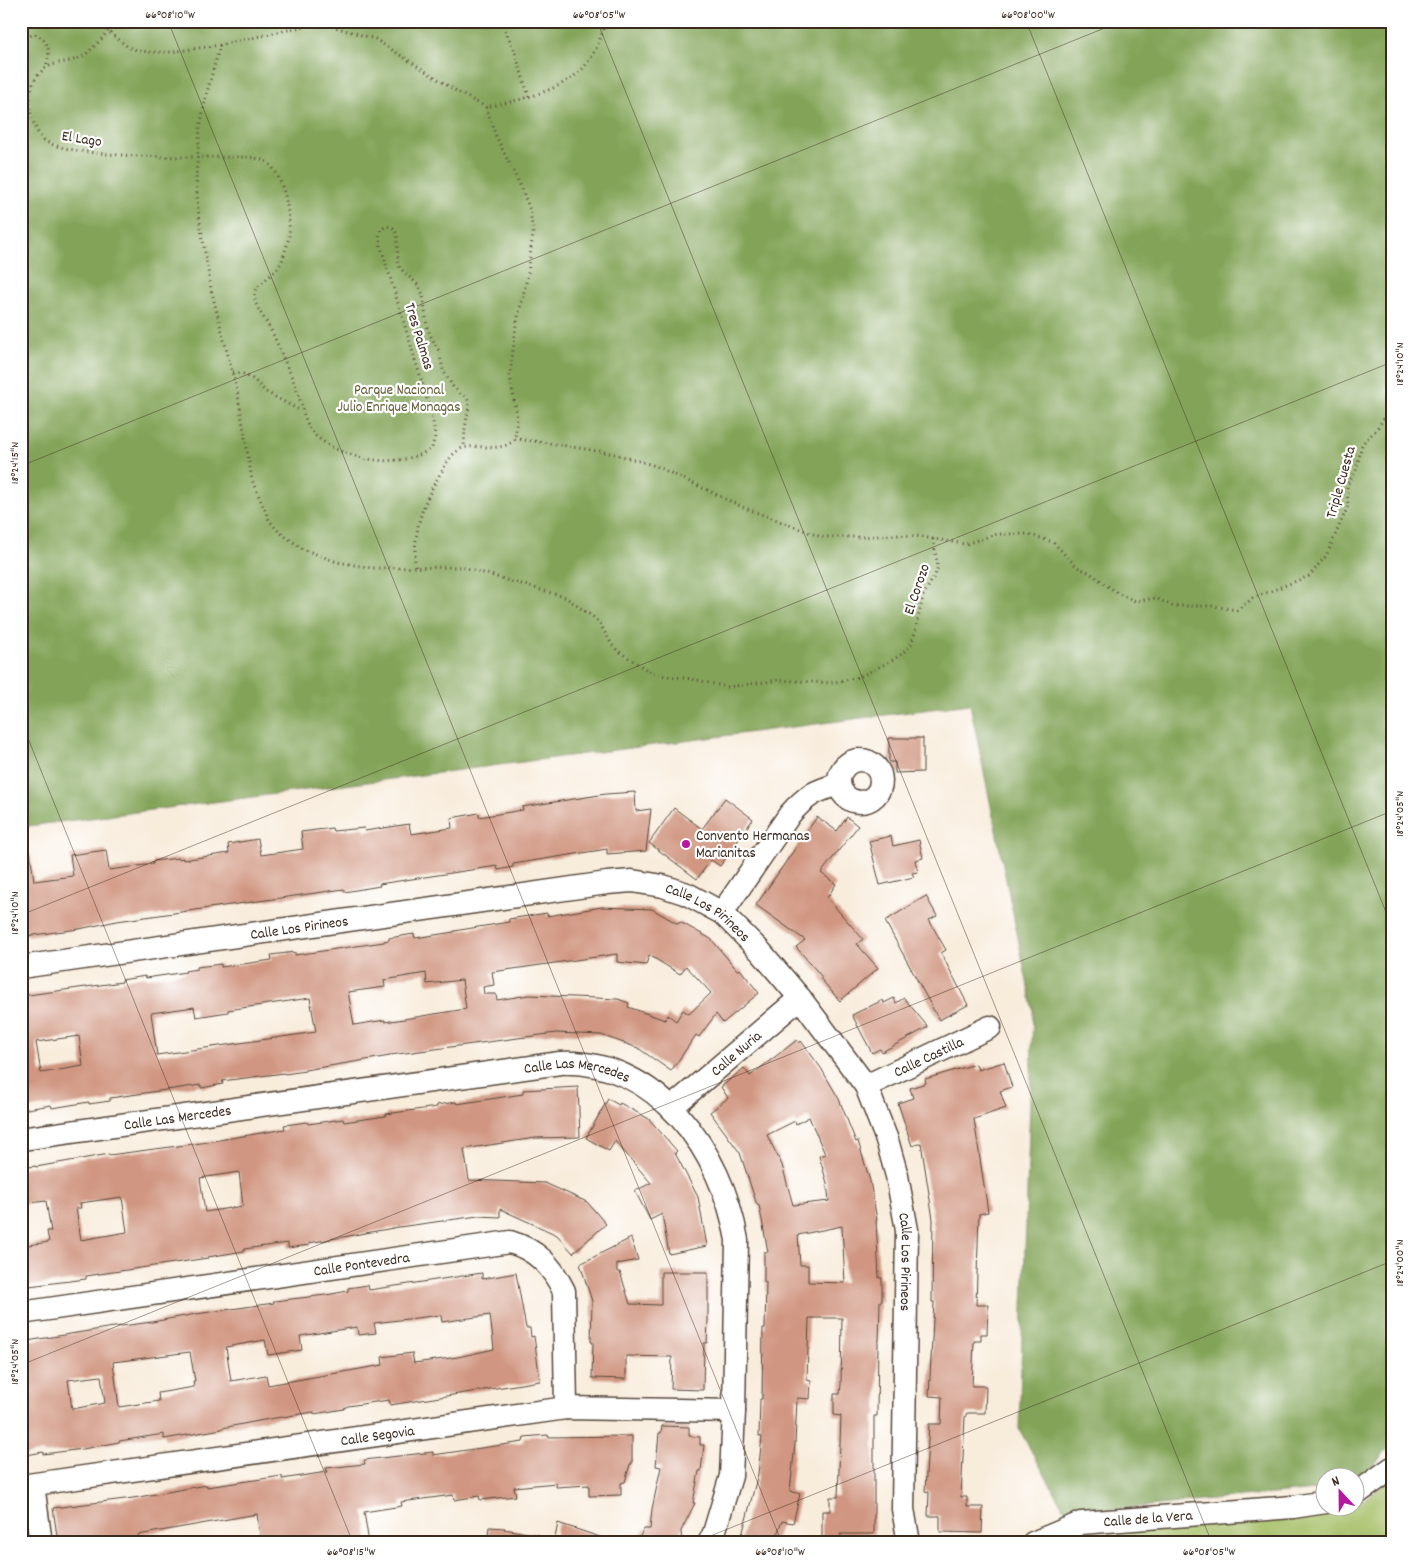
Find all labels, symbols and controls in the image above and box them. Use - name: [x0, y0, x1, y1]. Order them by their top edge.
- text: 66°08'10"W: [145, 7, 195, 24]
- text: 66°08'05"W: [573, 7, 625, 24]
- text: 66°08'00"W: [1001, 7, 1055, 24]
- street label: El Lago: [60, 126, 104, 154]
- street label: Tres Palmas: [397, 300, 439, 373]
- text: 18°24'10"N: [1392, 342, 1409, 386]
- park label: Parque Nacional Julio Enrique Monagas: [338, 380, 460, 419]
- text: 18°24'15"N: [7, 442, 24, 484]
- street label: Triple Cuesta: [1321, 443, 1363, 521]
- street label: El Corozo: [899, 561, 937, 618]
- text: 18°24'05"N: [1392, 791, 1409, 837]
- place label: Convento Hermanas Marianitas: [696, 826, 810, 865]
- marker: Convento Hermanas Marianitas: [680, 838, 692, 850]
- street label: Calle Los Pirineos: [662, 878, 754, 948]
- text: 18°24'10"N: [7, 891, 24, 935]
- street label: Calle Los Pirineos: [249, 911, 350, 947]
- street label: Calle Nuria: [707, 1026, 768, 1083]
- street label: Calle Castilla: [891, 1032, 969, 1084]
- street label: Calle Las Mercedes: [523, 1054, 633, 1090]
- street label: Calle Las Mercedes: [123, 1100, 233, 1137]
- street label: Calle Los Pirineos: [891, 1211, 916, 1311]
- text: 18°24'00"N: [1392, 1239, 1409, 1287]
- street label: Calle Pontevedra: [312, 1248, 412, 1283]
- text: 18°24'05"N: [7, 1339, 24, 1385]
- street label: Calle Segovia: [339, 1421, 417, 1453]
- north arrow: [1316, 1466, 1366, 1516]
- text: N: [1329, 1471, 1343, 1492]
- street label: Calle de la Vera: [1103, 1506, 1194, 1534]
- text: 66°08'15"W: [327, 1544, 375, 1561]
- text: 66°08'10"W: [755, 1544, 805, 1561]
- text: 66°08'05"W: [1183, 1544, 1235, 1561]

